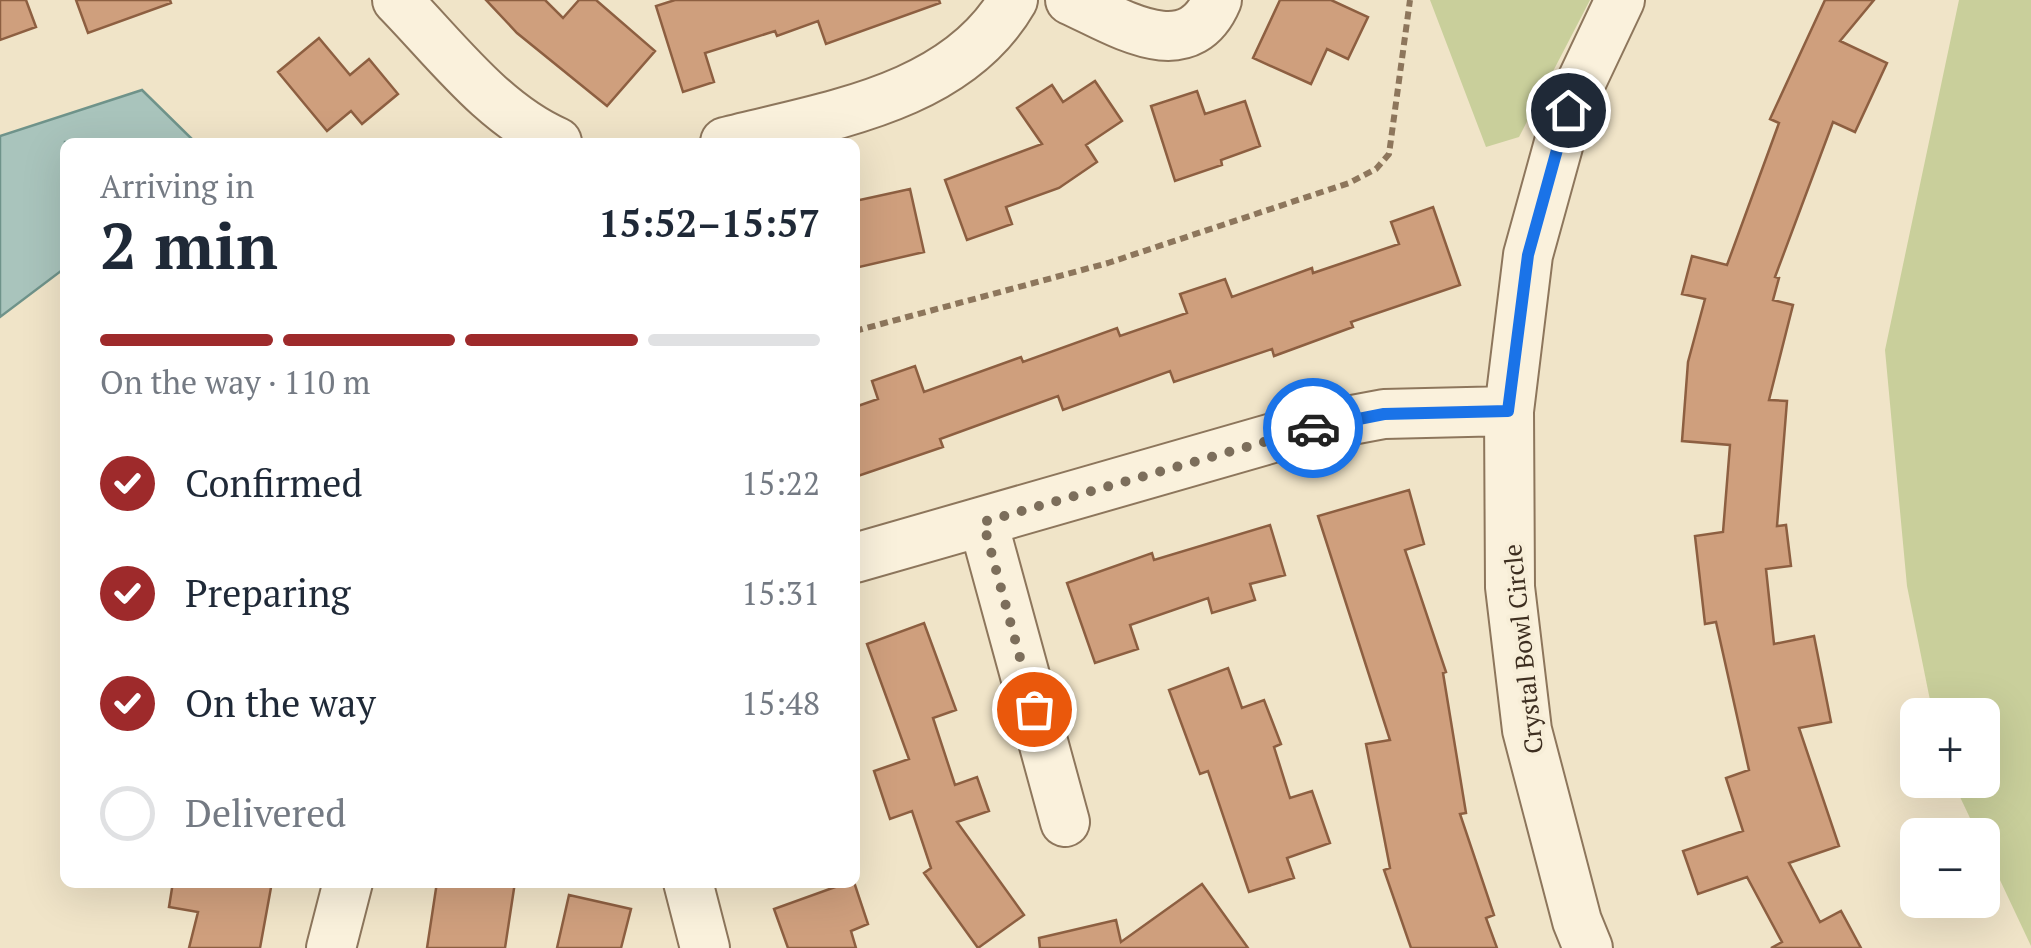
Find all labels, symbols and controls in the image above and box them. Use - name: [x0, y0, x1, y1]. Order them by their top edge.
- pin: [1526, 68, 1611, 153]
- icon: home: [1541, 83, 1596, 138]
- text: Arriving in: [100, 165, 254, 207]
- text: 15:52–15:57: [598, 198, 820, 248]
- text: 2 min: [100, 201, 278, 288]
- text: On the way · 110 m: [100, 361, 370, 403]
- courier: [1263, 378, 1363, 478]
- icon: car: [1286, 401, 1341, 456]
- icon: check: [100, 456, 155, 511]
- text: Confirmed: [185, 458, 363, 508]
- text: 15:22: [741, 462, 820, 504]
- street label: Crystal Bowl Circle: [1495, 543, 1550, 756]
- icon: check: [100, 566, 155, 621]
- text: Preparing: [185, 568, 351, 618]
- text: 15:31: [741, 572, 820, 614]
- pin: [992, 667, 1077, 752]
- icon: check: [100, 676, 155, 731]
- text: On the way: [185, 678, 376, 728]
- text: 15:48: [741, 682, 820, 724]
- icon: bag: [1007, 682, 1062, 737]
- map controls: [1900, 698, 2000, 918]
- button: +: [1900, 698, 2000, 798]
- text: Delivered: [185, 788, 346, 838]
- button: −: [1900, 818, 2000, 918]

